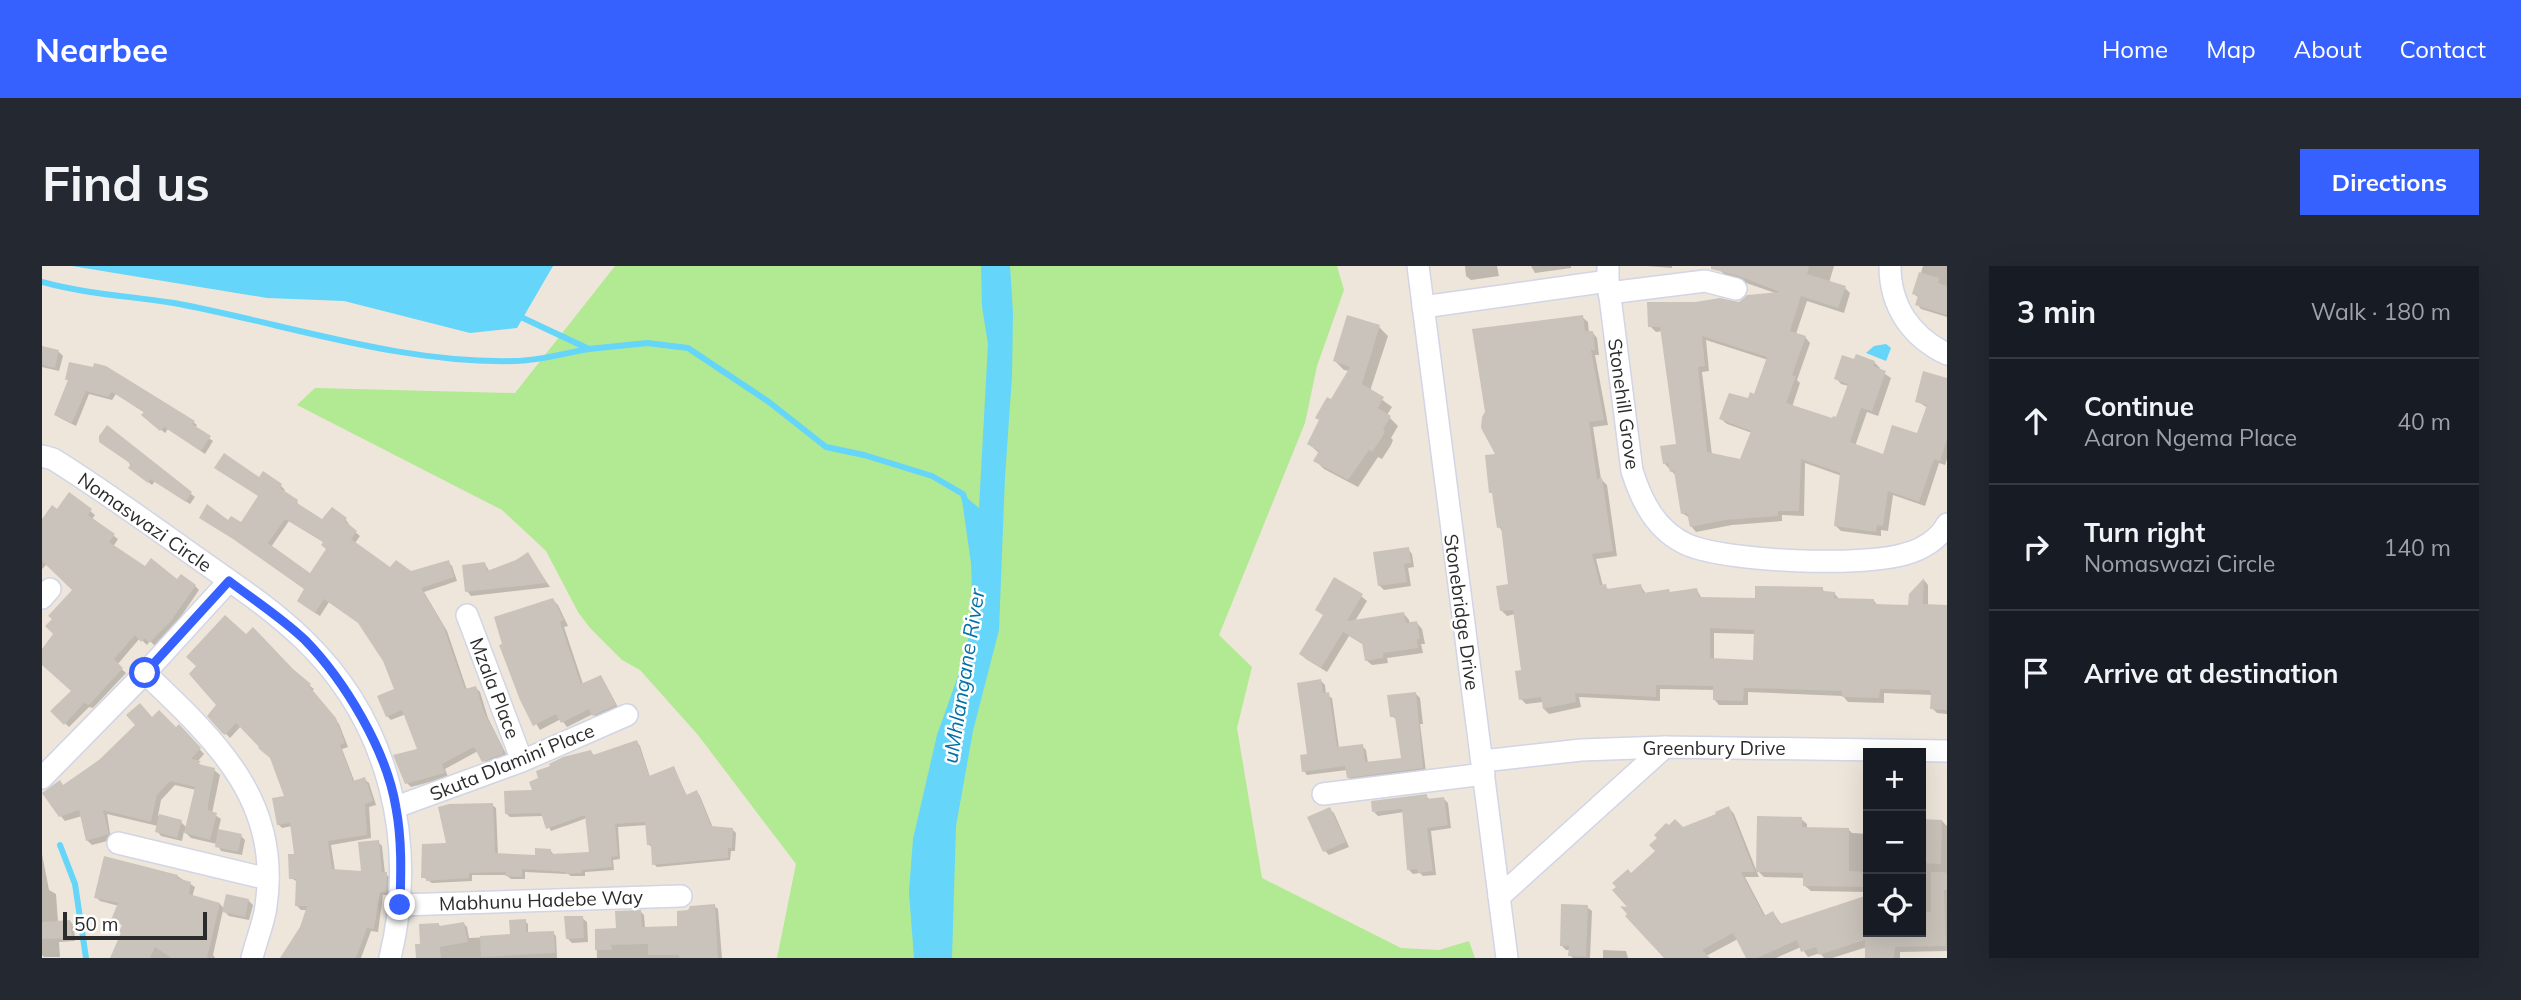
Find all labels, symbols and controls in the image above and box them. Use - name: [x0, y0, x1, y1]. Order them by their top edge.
- text: Nearbee: [35, 29, 168, 70]
- text: Home: [2102, 34, 2168, 64]
- text: Map: [2206, 34, 2256, 64]
- text: About: [2294, 34, 2362, 64]
- text: Contact: [2400, 34, 2486, 64]
- button: Directions: [2300, 149, 2479, 215]
- text: Find us: [42, 152, 210, 213]
- text: 3 min: [2017, 293, 2096, 331]
- text: Walk · 180 m: [2311, 297, 2451, 326]
- street label: Stonehill Grove: [1603, 337, 1645, 471]
- text: Continue: [2084, 390, 2194, 423]
- icon: ahead: [2017, 402, 2055, 440]
- text: 40 m: [2397, 407, 2451, 436]
- text: Aaron Ngema Place: [2084, 423, 2297, 452]
- street label: Nomaswazi Circle: [73, 467, 217, 577]
- text: Turn right: [2084, 516, 2205, 549]
- icon: right: [2017, 528, 2055, 566]
- street label: Stonebridge Drive: [1439, 532, 1485, 692]
- text: 140 m: [2383, 533, 2451, 562]
- text: Nomaswazi Circle: [2084, 549, 2275, 578]
- water label: uMhlangane River: [936, 586, 990, 765]
- street label: Mzala Place: [465, 634, 525, 742]
- icon: arrive: [2017, 654, 2055, 692]
- route start: [129, 657, 160, 688]
- text: Arrive at destination: [2084, 657, 2339, 690]
- street label: Skuta Dlamini Place: [426, 718, 598, 806]
- street label: Greenbury Drive: [1642, 736, 1786, 760]
- map controls: [1863, 748, 1926, 937]
- button: +: [1863, 748, 1926, 811]
- button: −: [1863, 811, 1926, 874]
- button: locate: [1863, 874, 1926, 937]
- street label: Mabhunu Hadebe Way: [439, 884, 643, 916]
- route end: [384, 889, 415, 920]
- scale bar: [63, 909, 206, 941]
- text: 50 m: [74, 912, 118, 936]

